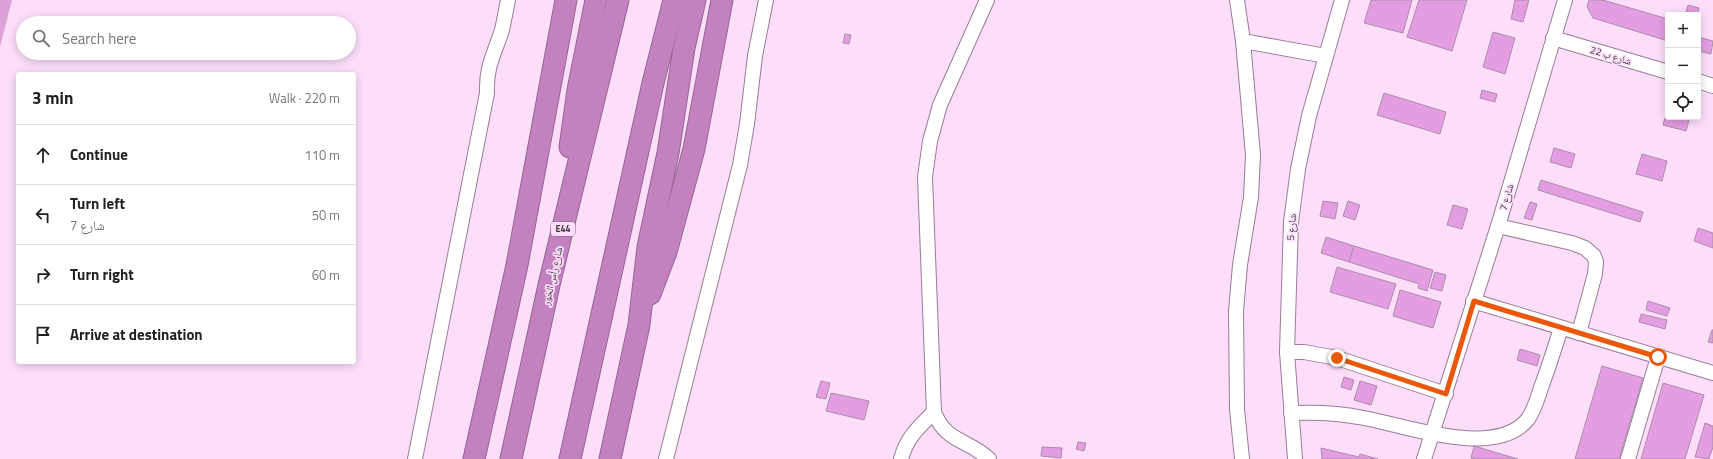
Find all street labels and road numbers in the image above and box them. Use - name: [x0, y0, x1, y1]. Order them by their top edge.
- street label: شارع ب 22: [1588, 42, 1634, 69]
- street label: شارع 7: [1496, 182, 1518, 212]
- street label: شارع 5: [1283, 213, 1300, 241]
- road number: E44: [551, 222, 575, 236]
- street label: شارع رأس الخور: [538, 245, 567, 308]

